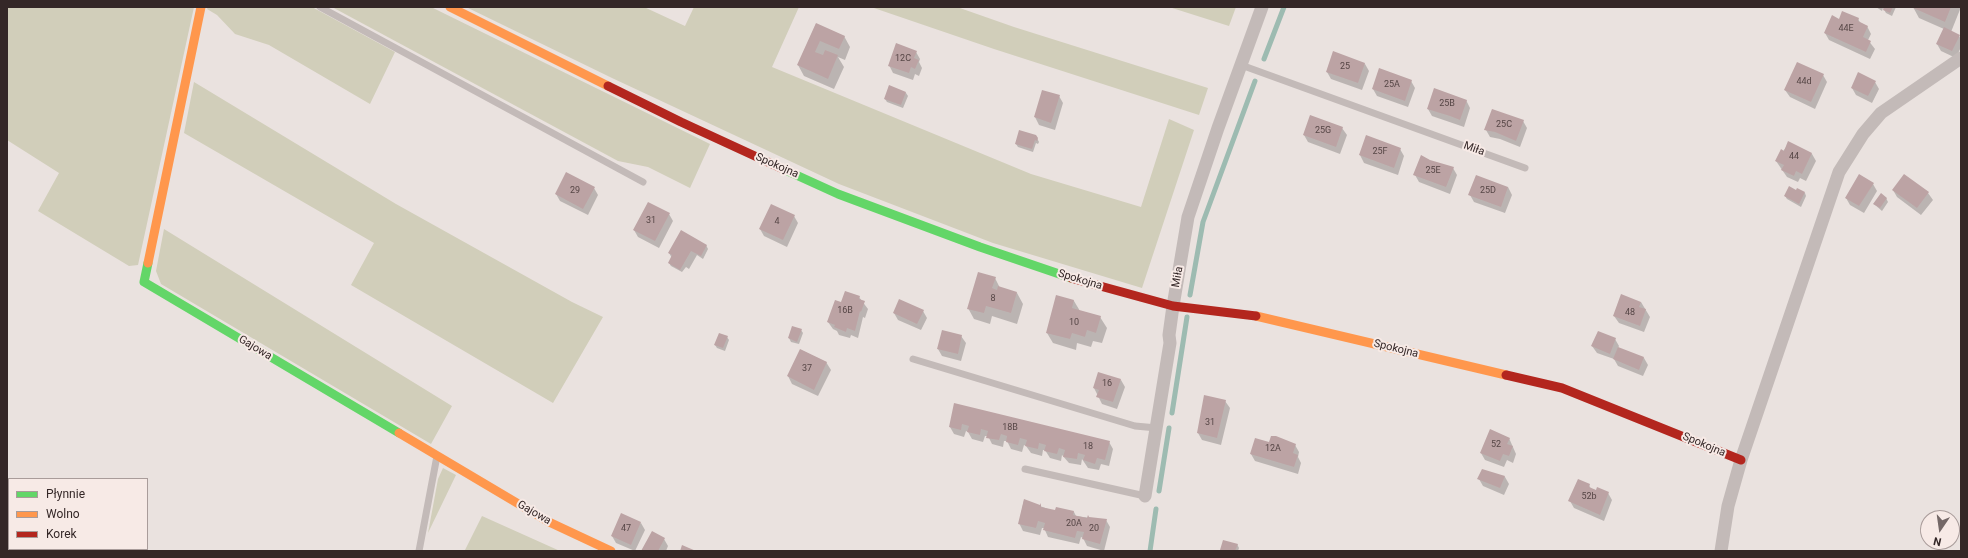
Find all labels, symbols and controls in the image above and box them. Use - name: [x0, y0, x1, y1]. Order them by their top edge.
- house number: 44E: [1838, 24, 1854, 34]
- house number: 12C: [895, 54, 911, 64]
- house number: 25: [1340, 62, 1350, 72]
- house number: 44d: [1796, 77, 1812, 87]
- house number: 25A: [1384, 80, 1400, 90]
- house number: 25B: [1439, 99, 1455, 109]
- house number: 25C: [1496, 120, 1512, 130]
- house number: 25G: [1315, 126, 1331, 136]
- street label: Miła: [1462, 139, 1486, 159]
- house number: 25F: [1372, 147, 1388, 157]
- street label: Spokojna: [754, 151, 800, 181]
- house number: 44: [1789, 152, 1799, 162]
- house number: 25E: [1425, 166, 1441, 176]
- house number: 29: [570, 186, 580, 196]
- house number: 25D: [1480, 186, 1496, 196]
- house number: 31: [646, 216, 656, 226]
- house number: 4: [774, 217, 780, 227]
- street label: Miła: [1170, 265, 1186, 289]
- street label: Spokojna: [1056, 267, 1104, 293]
- house number: 8: [990, 294, 996, 304]
- house number: 16B: [837, 306, 853, 316]
- house number: 48: [1625, 308, 1635, 318]
- house number: 10: [1069, 318, 1079, 328]
- street label: Gajowa: [236, 333, 274, 363]
- street label: Spokojna: [1372, 337, 1420, 361]
- house number: 37: [802, 364, 812, 374]
- house number: 16: [1102, 379, 1112, 389]
- house number: 31: [1205, 418, 1215, 428]
- house number: 18B: [1002, 423, 1018, 433]
- street label: Spokojna: [1680, 430, 1728, 460]
- house number: 52: [1491, 440, 1501, 450]
- house number: 18: [1083, 442, 1093, 452]
- house number: 12A: [1265, 444, 1281, 454]
- legend: [8, 478, 148, 550]
- text: Płynnie: [46, 487, 85, 501]
- house number: 52b: [1581, 492, 1597, 502]
- street label: Gajowa: [515, 498, 553, 528]
- text: Wolno: [46, 507, 80, 521]
- north arrow: [1920, 510, 1960, 550]
- house number: 20A: [1066, 519, 1082, 529]
- house number: 47: [621, 524, 631, 534]
- house number: 20: [1089, 524, 1099, 534]
- text: Korek: [46, 527, 77, 541]
- text: N: [1932, 534, 1943, 548]

